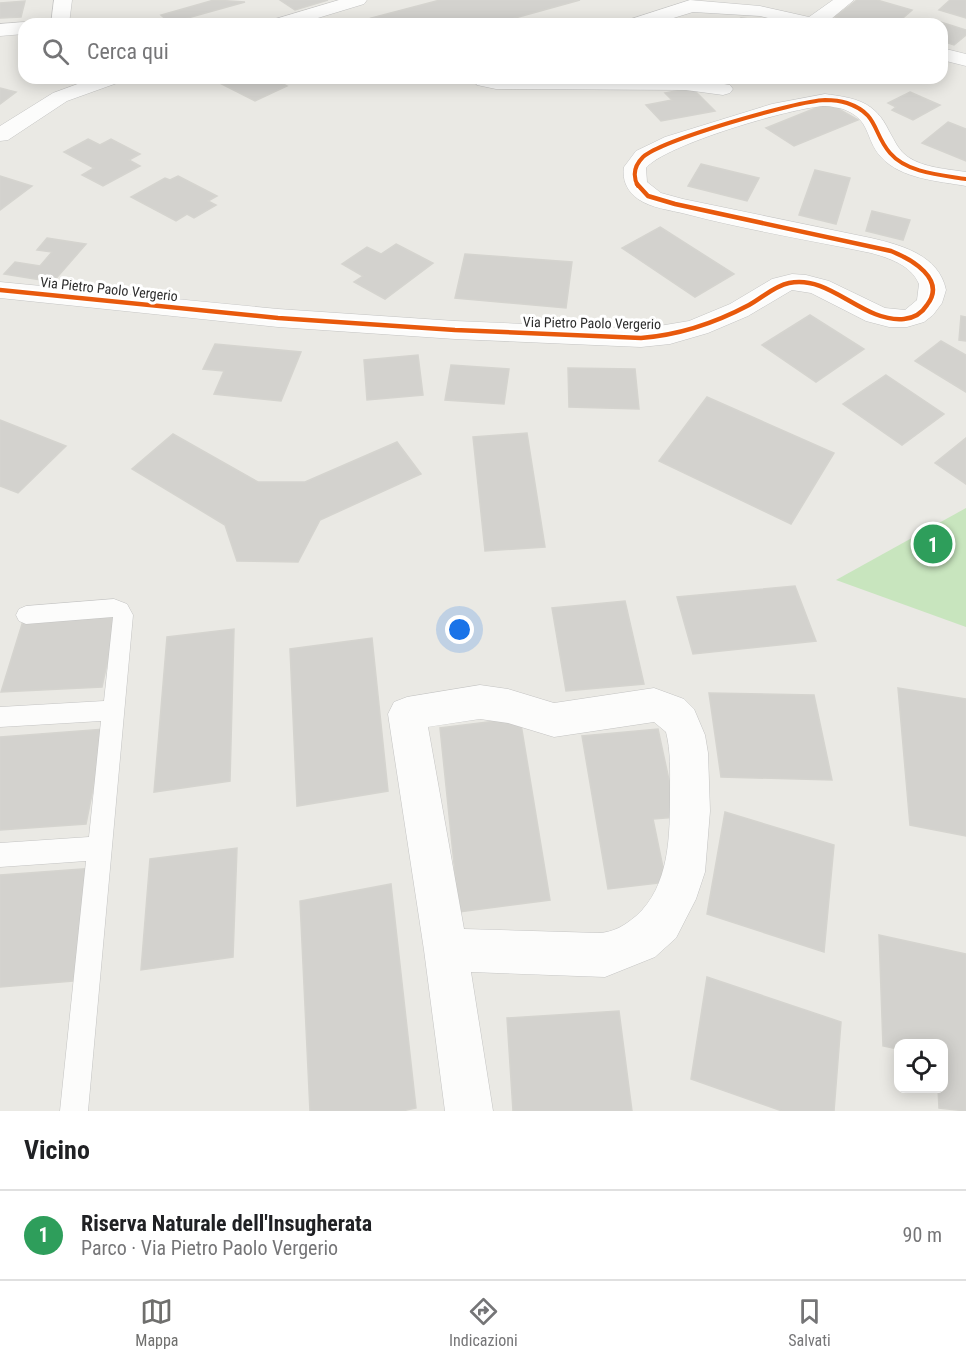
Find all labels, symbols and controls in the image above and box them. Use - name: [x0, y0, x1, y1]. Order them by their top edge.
- search box: [18, 18, 948, 84]
- icon: search: [39, 35, 72, 68]
- text: Cerca qui: [87, 39, 169, 64]
- street label: Via Pietro Paolo Vergerio: [39, 274, 179, 304]
- street label: Via Pietro Paolo Vergerio: [523, 314, 661, 332]
- pin: 1: [914, 522, 952, 566]
- your location: [445, 615, 474, 644]
- map controls: [894, 1039, 948, 1093]
- button: locate: [894, 1039, 948, 1093]
- text: Vicino: [24, 1135, 90, 1165]
- text: Riserva Naturale dell'Insugherata: [81, 1211, 372, 1236]
- text: 1: [38, 1223, 49, 1247]
- text: 90 m: [903, 1223, 942, 1247]
- text: Parco · Via Pietro Paolo Vergerio: [81, 1236, 338, 1260]
- tab: Mappa: [135, 1295, 179, 1350]
- tab: Indicazioni: [449, 1295, 518, 1350]
- tab: Salvati: [788, 1295, 831, 1350]

